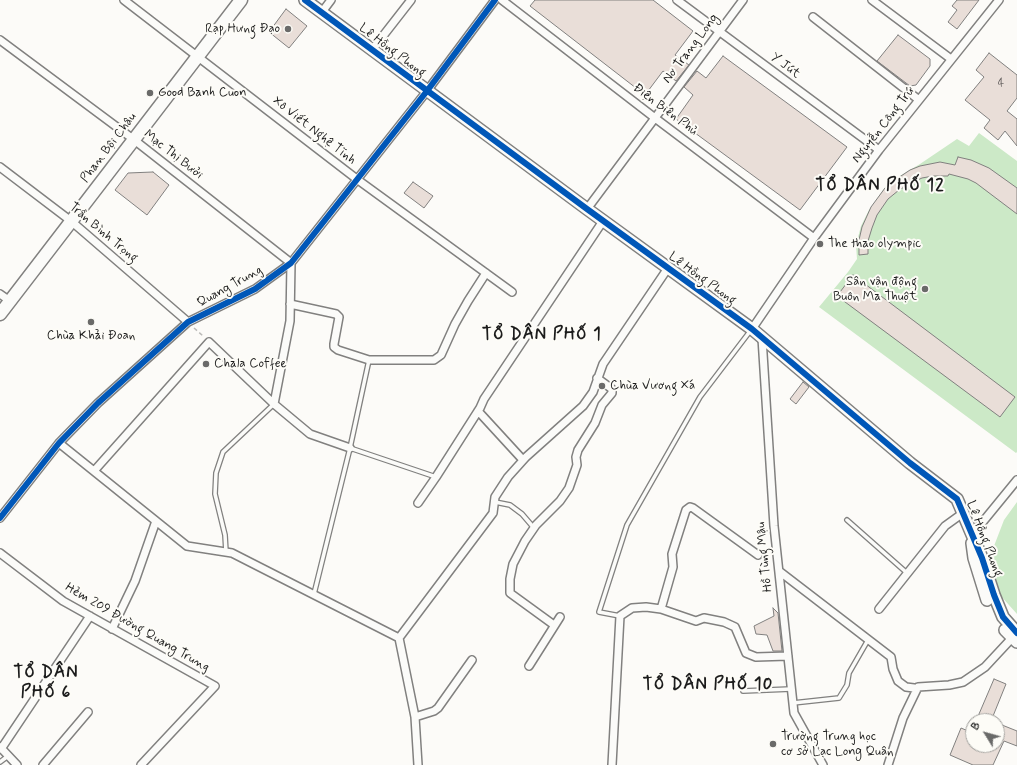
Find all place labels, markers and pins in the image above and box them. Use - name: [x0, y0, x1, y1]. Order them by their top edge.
- place label: Rạp Hưng Đạo: [205, 21, 280, 37]
- marker: Rạp Hưng Đạo: [283, 24, 293, 34]
- place label: Good Banh Cuon: [158, 85, 246, 101]
- marker: Good Banh Cuon: [145, 88, 155, 98]
- place label: The thao olympic: [828, 236, 921, 252]
- marker: The thao olympic: [815, 239, 825, 249]
- place label: Sân vận động Buôn Ma Thuột: [833, 274, 917, 305]
- marker: Sân vận động Buôn Ma Thuột: [920, 284, 930, 294]
- marker: Chùa Khải Đoan: [86, 317, 96, 327]
- place label: Chùa Khải Đoan: [47, 328, 135, 344]
- place label: Chala Coffee: [214, 356, 287, 372]
- marker: Chala Coffee: [201, 359, 211, 369]
- place label: Chùa Vương Xá: [610, 378, 695, 394]
- marker: Chùa Vương Xá: [597, 381, 607, 391]
- place label: Trường Trung học cơ sở Lạc Long Quân: [781, 729, 894, 760]
- marker: Trường Trung học cơ sở Lạc Long Quân: [768, 739, 778, 749]

